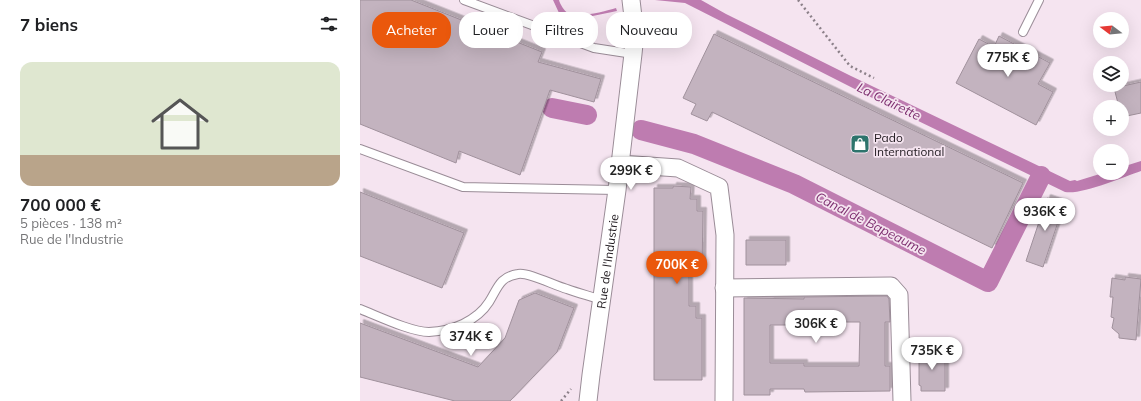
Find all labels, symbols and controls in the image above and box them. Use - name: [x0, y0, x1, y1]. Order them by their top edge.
- chip: Acheter: [372, 12, 451, 48]
- chip: Louer: [459, 12, 523, 48]
- chip: Filtres: [531, 12, 598, 48]
- chip: Nouveau: [606, 12, 692, 48]
- north arrow: [1093, 12, 1129, 48]
- map controls: [1093, 12, 1129, 180]
- icon: filters: [318, 13, 340, 35]
- text: 7 biens: [20, 14, 78, 35]
- pin: 775K €: [975, 44, 1041, 78]
- text: 775K €: [986, 49, 1030, 65]
- button: layers: [1093, 56, 1129, 92]
- water label: La Clairette: [855, 79, 923, 123]
- icon: home: [144, 88, 216, 160]
- button: +: [1093, 100, 1129, 136]
- place label: Pado International: [874, 130, 944, 159]
- shop icon: Pado International: [849, 133, 871, 155]
- button: −: [1093, 144, 1129, 180]
- pin: 299K €: [598, 157, 664, 191]
- text: 299K €: [609, 162, 653, 178]
- water label: Canal de Bapeaume: [813, 188, 929, 258]
- text: 700 000 €: [20, 194, 101, 215]
- pin: 936K €: [1012, 198, 1078, 232]
- text: 936K €: [1023, 203, 1067, 219]
- street label: Rue de l'Industrie: [593, 213, 621, 310]
- text: 5 pièces · 138 m²: [20, 215, 122, 231]
- text: Rue de l'Industrie: [20, 231, 123, 247]
- pin: 700K €: [644, 251, 710, 285]
- text: 700K €: [655, 256, 699, 272]
- pin: 306K €: [783, 310, 849, 344]
- text: 306K €: [794, 315, 838, 331]
- pin: 374K €: [438, 323, 504, 357]
- text: 374K €: [449, 328, 493, 344]
- pin: 735K €: [899, 337, 965, 371]
- text: 735K €: [910, 342, 954, 358]

